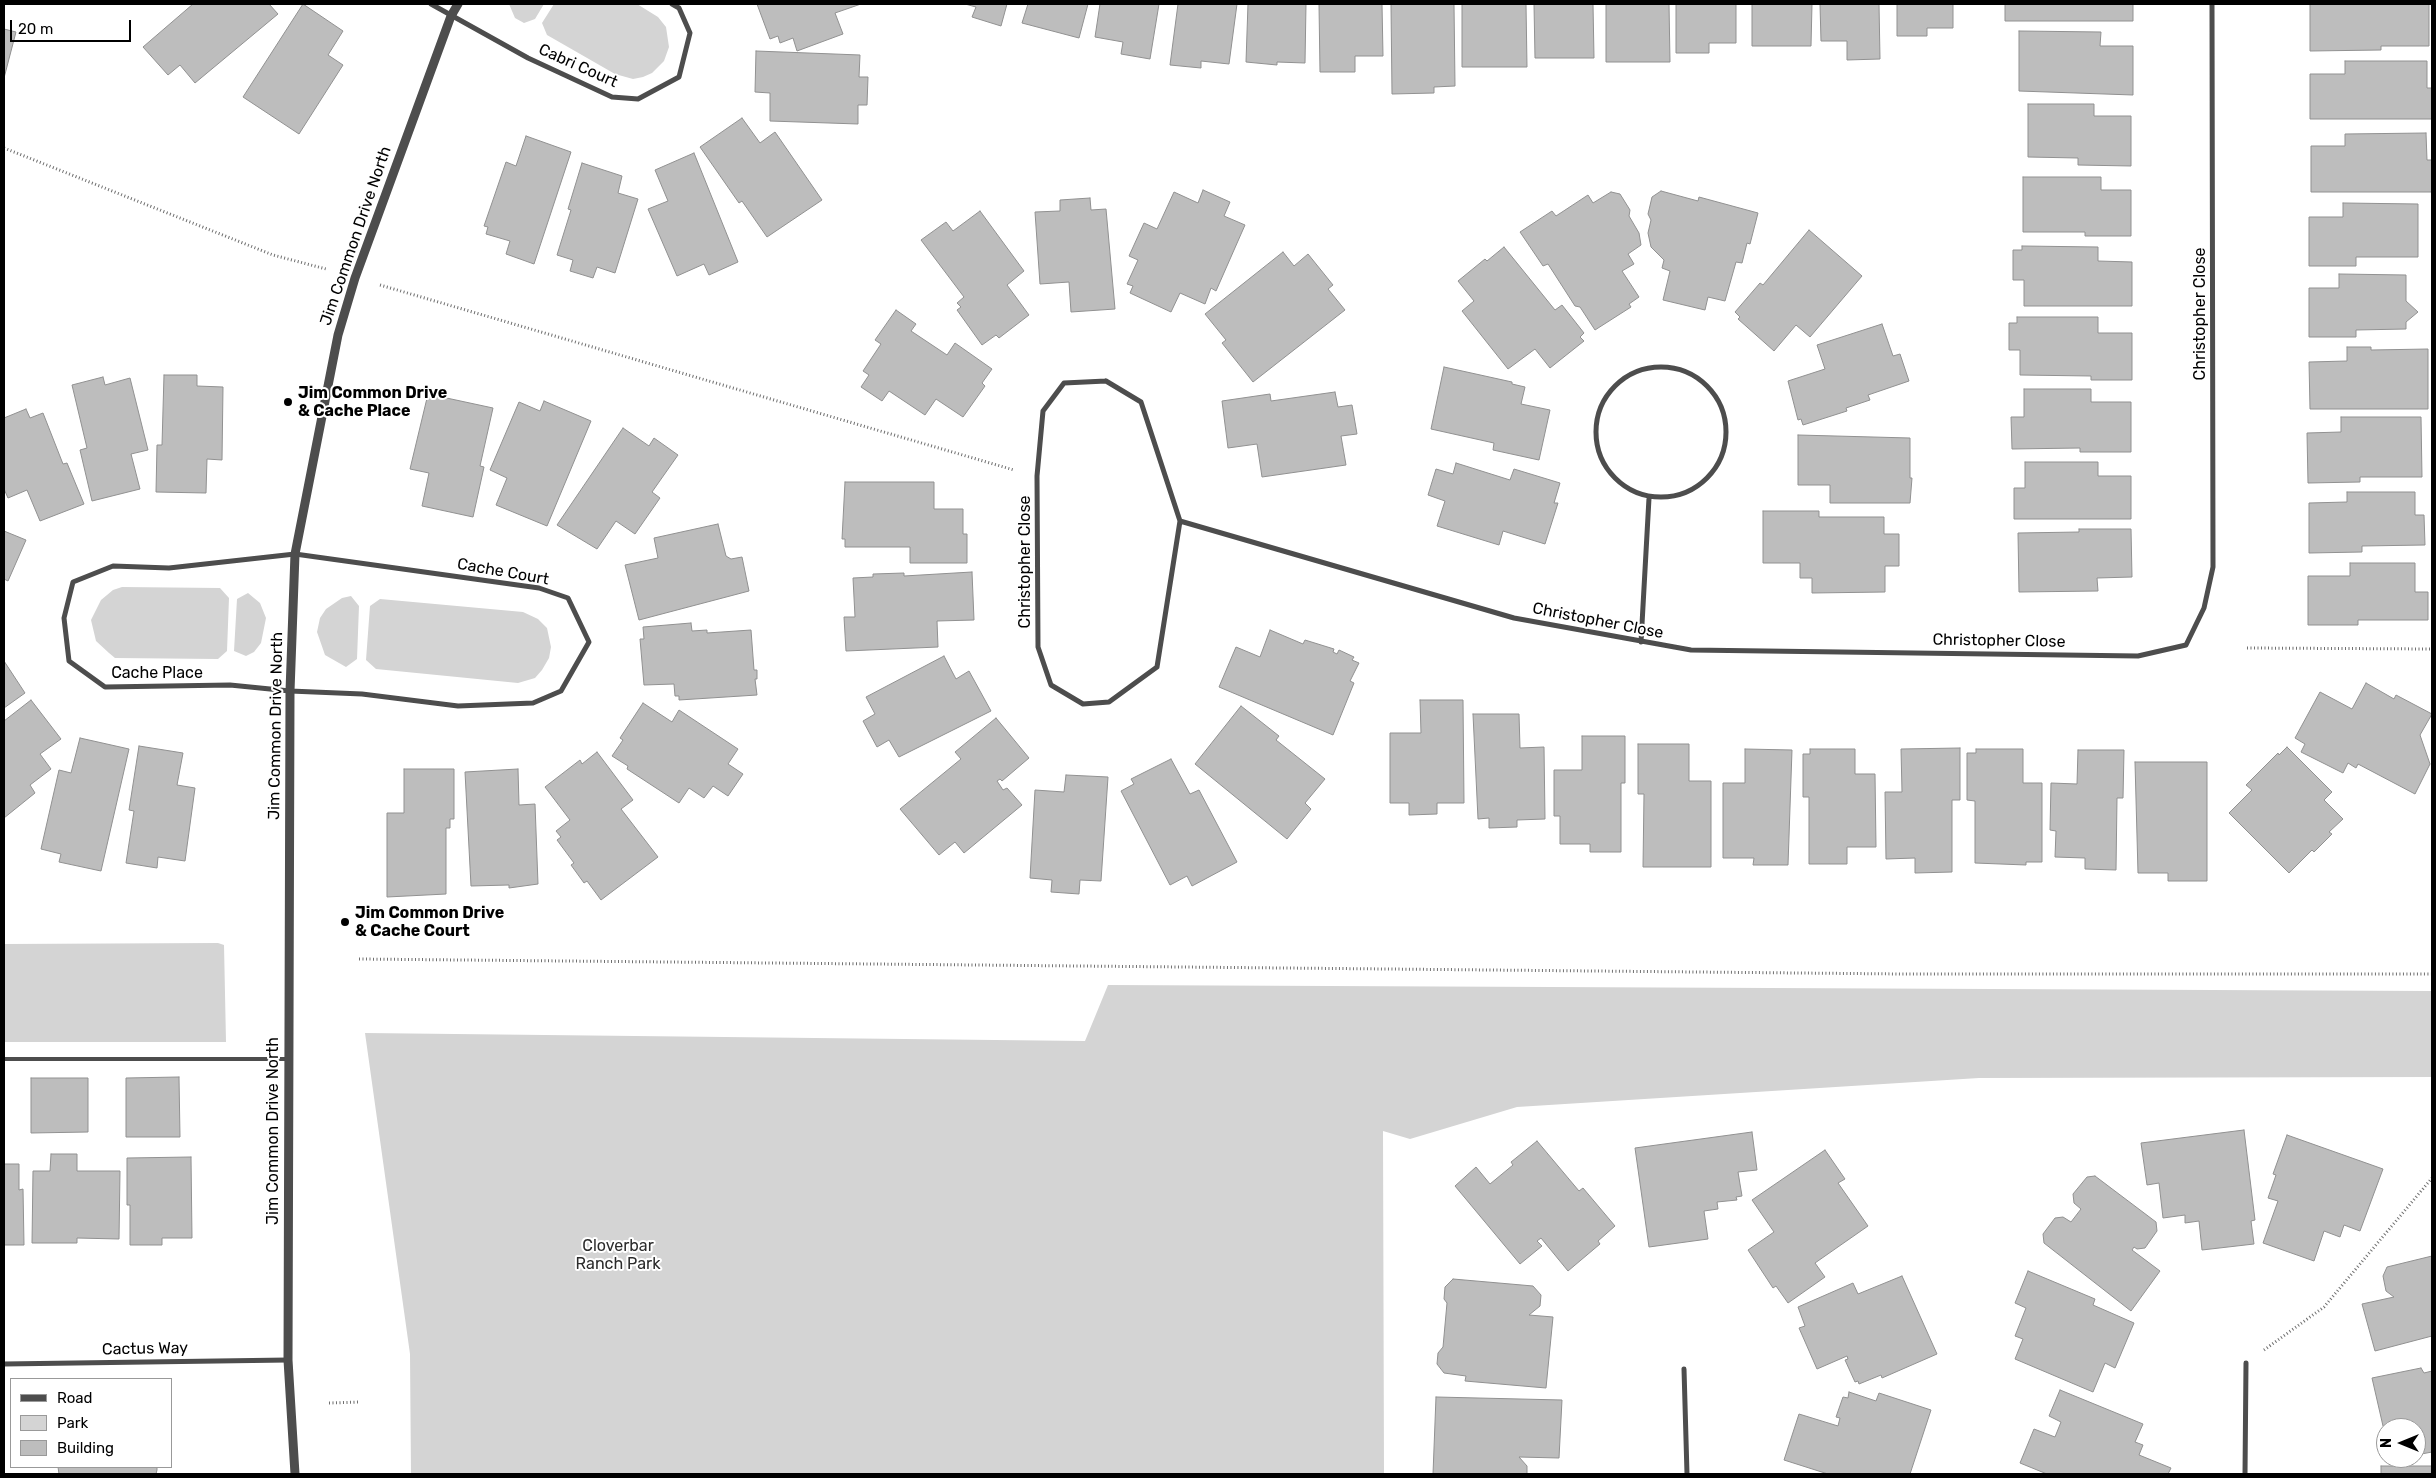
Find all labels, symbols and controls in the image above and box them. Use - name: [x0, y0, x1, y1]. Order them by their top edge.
- scale bar: [12, 10, 134, 42]
- text: 20 m: [18, 20, 53, 38]
- street label: Cabri Court: [535, 40, 621, 92]
- street label: Jim Common Drive North: [316, 144, 396, 328]
- street label: Christopher Close: [2190, 247, 2210, 381]
- place label: Jim Common Drive & Cache Place: [298, 383, 447, 421]
- marker: Jim Common Drive & Cache Place: [282, 396, 294, 408]
- street label: Christopher Close: [1015, 495, 1035, 629]
- street label: Cache Court: [456, 554, 550, 590]
- street label: Christopher Close: [1531, 599, 1665, 643]
- street label: Christopher Close: [1932, 630, 2066, 652]
- street label: Jim Common Drive North: [265, 632, 287, 820]
- street label: Cache Place: [111, 663, 203, 683]
- place label: Jim Common Drive & Cache Court: [355, 903, 504, 941]
- marker: Jim Common Drive & Cache Court: [339, 916, 351, 928]
- street label: Jim Common Drive North: [263, 1037, 283, 1225]
- park label: Cloverbar Ranch Park: [576, 1236, 660, 1274]
- street label: Cactus Way: [102, 1339, 188, 1359]
- legend: [10, 1378, 172, 1468]
- text: Road: [57, 1389, 93, 1407]
- text: Park: [57, 1414, 88, 1432]
- north arrow: [2376, 1418, 2426, 1468]
- text: N: [2378, 1438, 2395, 1448]
- text: Building: [57, 1439, 114, 1457]

